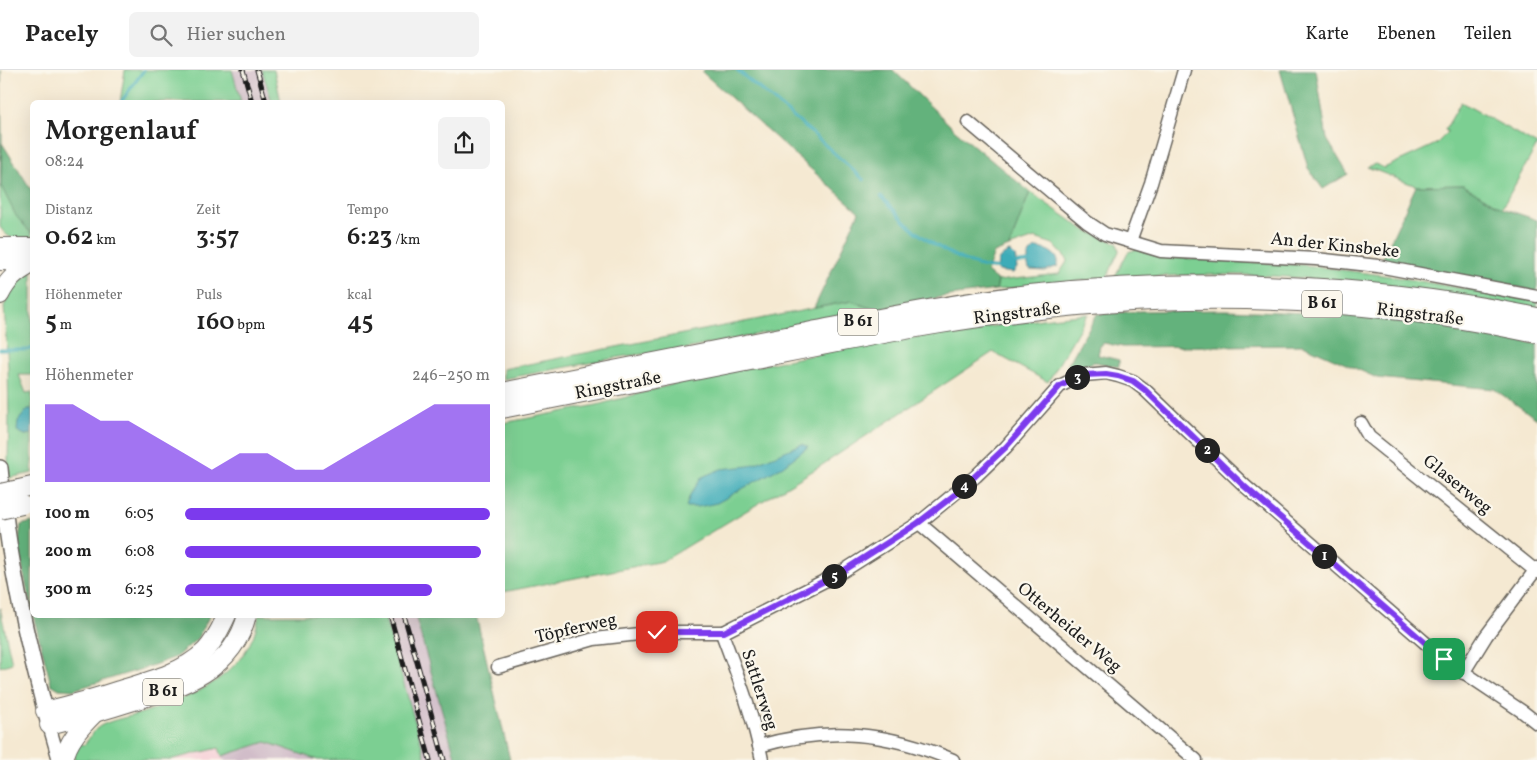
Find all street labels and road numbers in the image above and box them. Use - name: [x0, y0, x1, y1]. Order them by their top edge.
- street label: An der Kinsbeke: [1269, 227, 1401, 265]
- road number: B 61: [1302, 290, 1342, 318]
- street label: Ringstraße: [972, 296, 1062, 332]
- street label: Ringstraße: [1375, 297, 1465, 333]
- road number: B 61: [838, 308, 878, 336]
- street label: Ringstraße: [573, 365, 663, 407]
- street label: Glaserweg: [1417, 449, 1497, 521]
- street label: Otterheider Weg: [1011, 577, 1127, 679]
- street label: Töpferweg: [533, 607, 619, 651]
- street label: Sattlerweg: [734, 646, 784, 734]
- road number: B 61: [143, 678, 183, 706]

